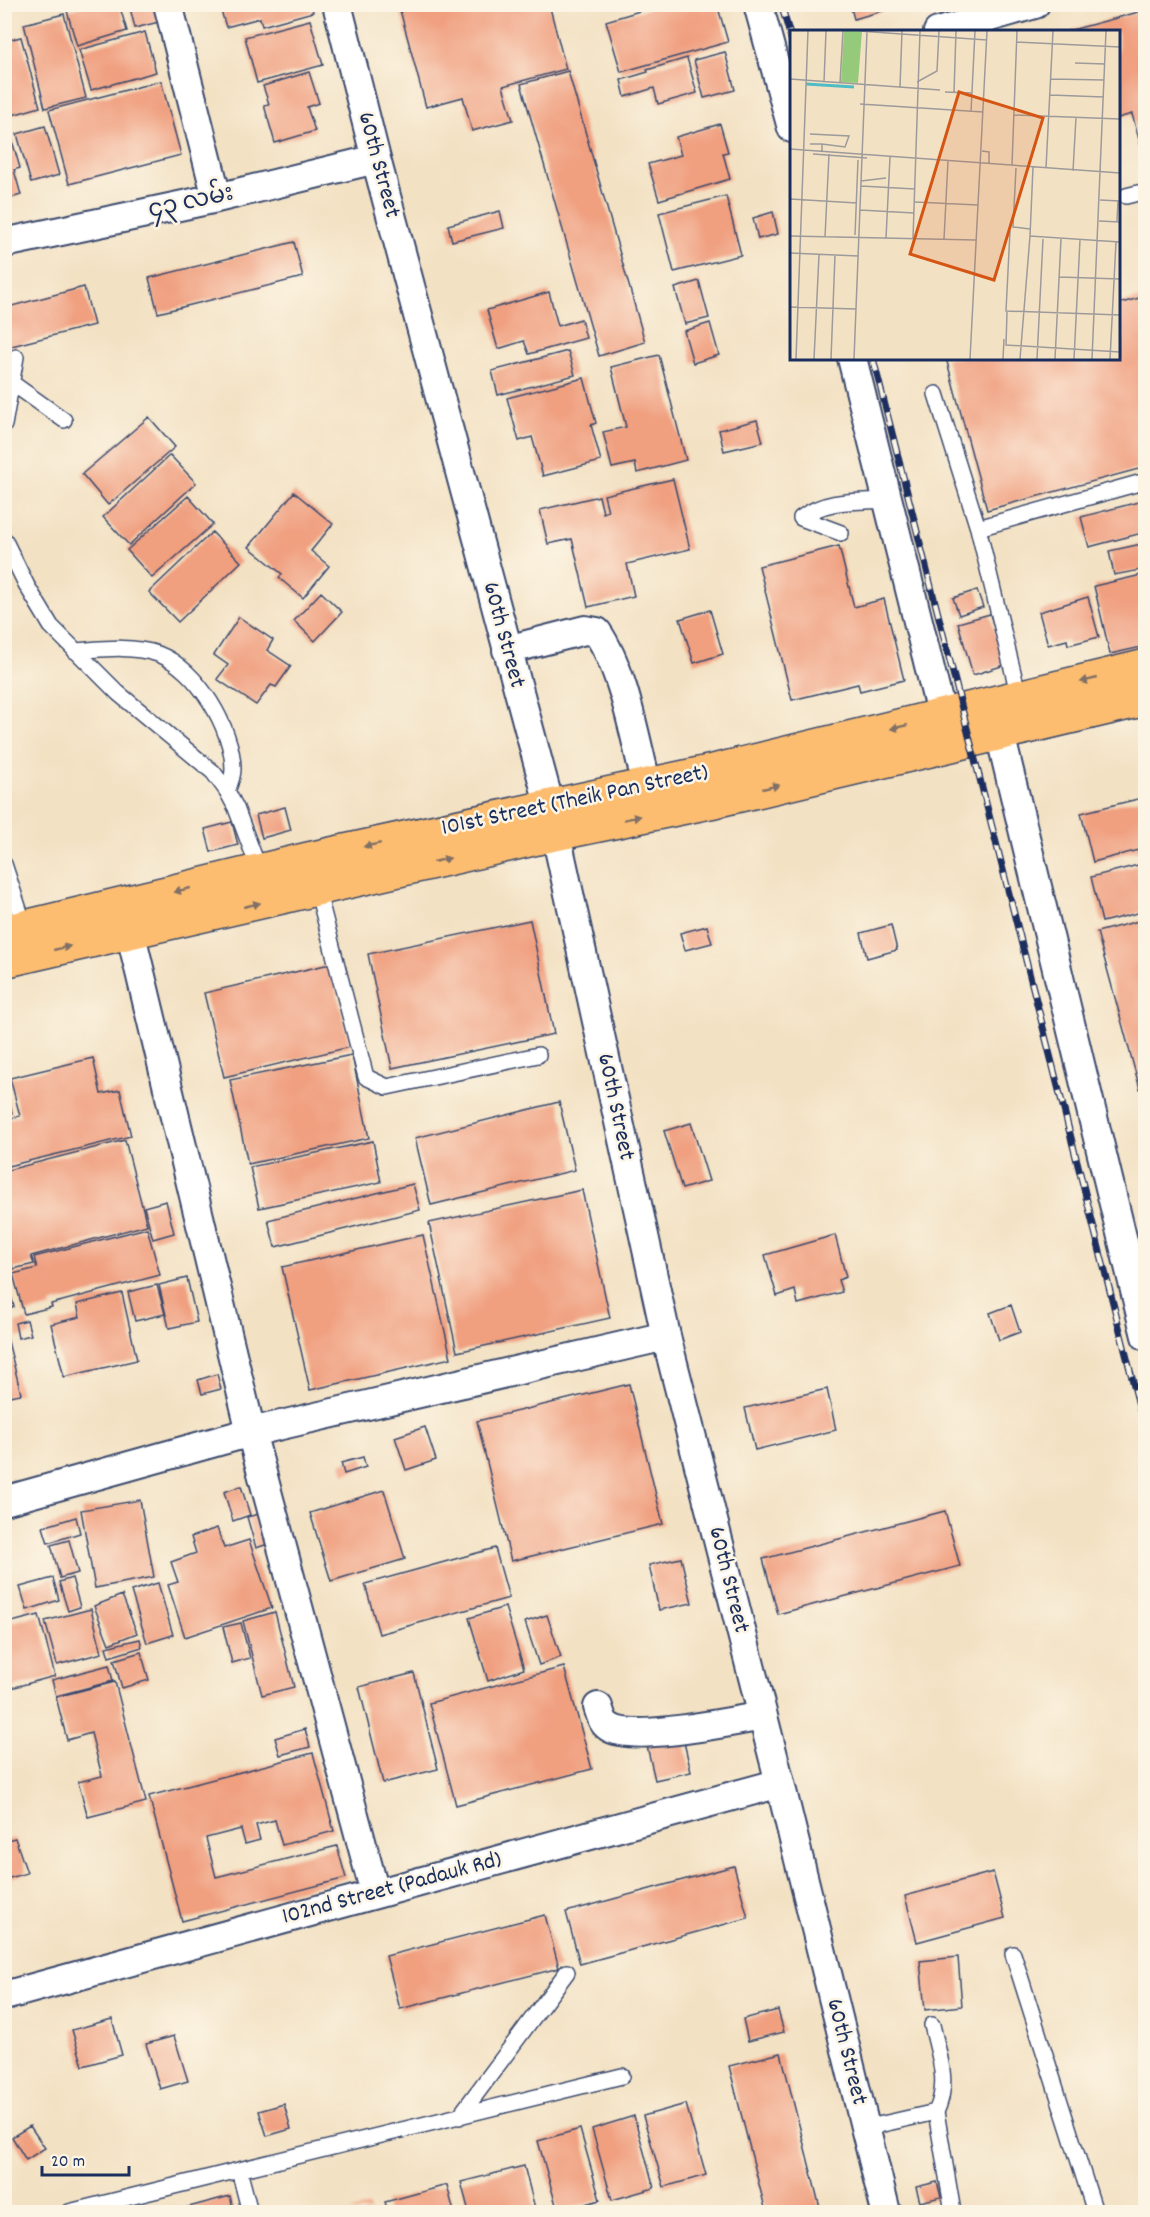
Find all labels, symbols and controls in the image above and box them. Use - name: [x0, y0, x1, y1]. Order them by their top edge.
- inset map: [790, 30, 1120, 360]
- street label: 60th Street: [348, 108, 408, 222]
- street label: ၄၃ လမ်း: [145, 175, 237, 229]
- street label: 60th Street: [473, 578, 533, 692]
- one-way arrow: [1079, 676, 1098, 685]
- one-way arrow: [890, 722, 909, 732]
- street label: 101st Street (Theik Pan Street): [439, 756, 711, 846]
- one-way arrow: [762, 782, 780, 792]
- one-way arrow: [623, 813, 642, 822]
- one-way arrow: [363, 841, 382, 851]
- one-way arrow: [432, 855, 451, 865]
- one-way arrow: [173, 886, 192, 896]
- one-way arrow: [242, 899, 261, 909]
- one-way arrow: [52, 943, 71, 952]
- street label: 60th Street: [587, 1050, 643, 1164]
- street label: 60th Street: [698, 1523, 758, 1637]
- street label: 102nd Street (Padauk Rd): [279, 1843, 505, 1935]
- street label: 60th Street: [816, 1995, 876, 2109]
- scale bar: [42, 2139, 129, 2177]
- text: 20 m: [51, 2150, 85, 2175]

